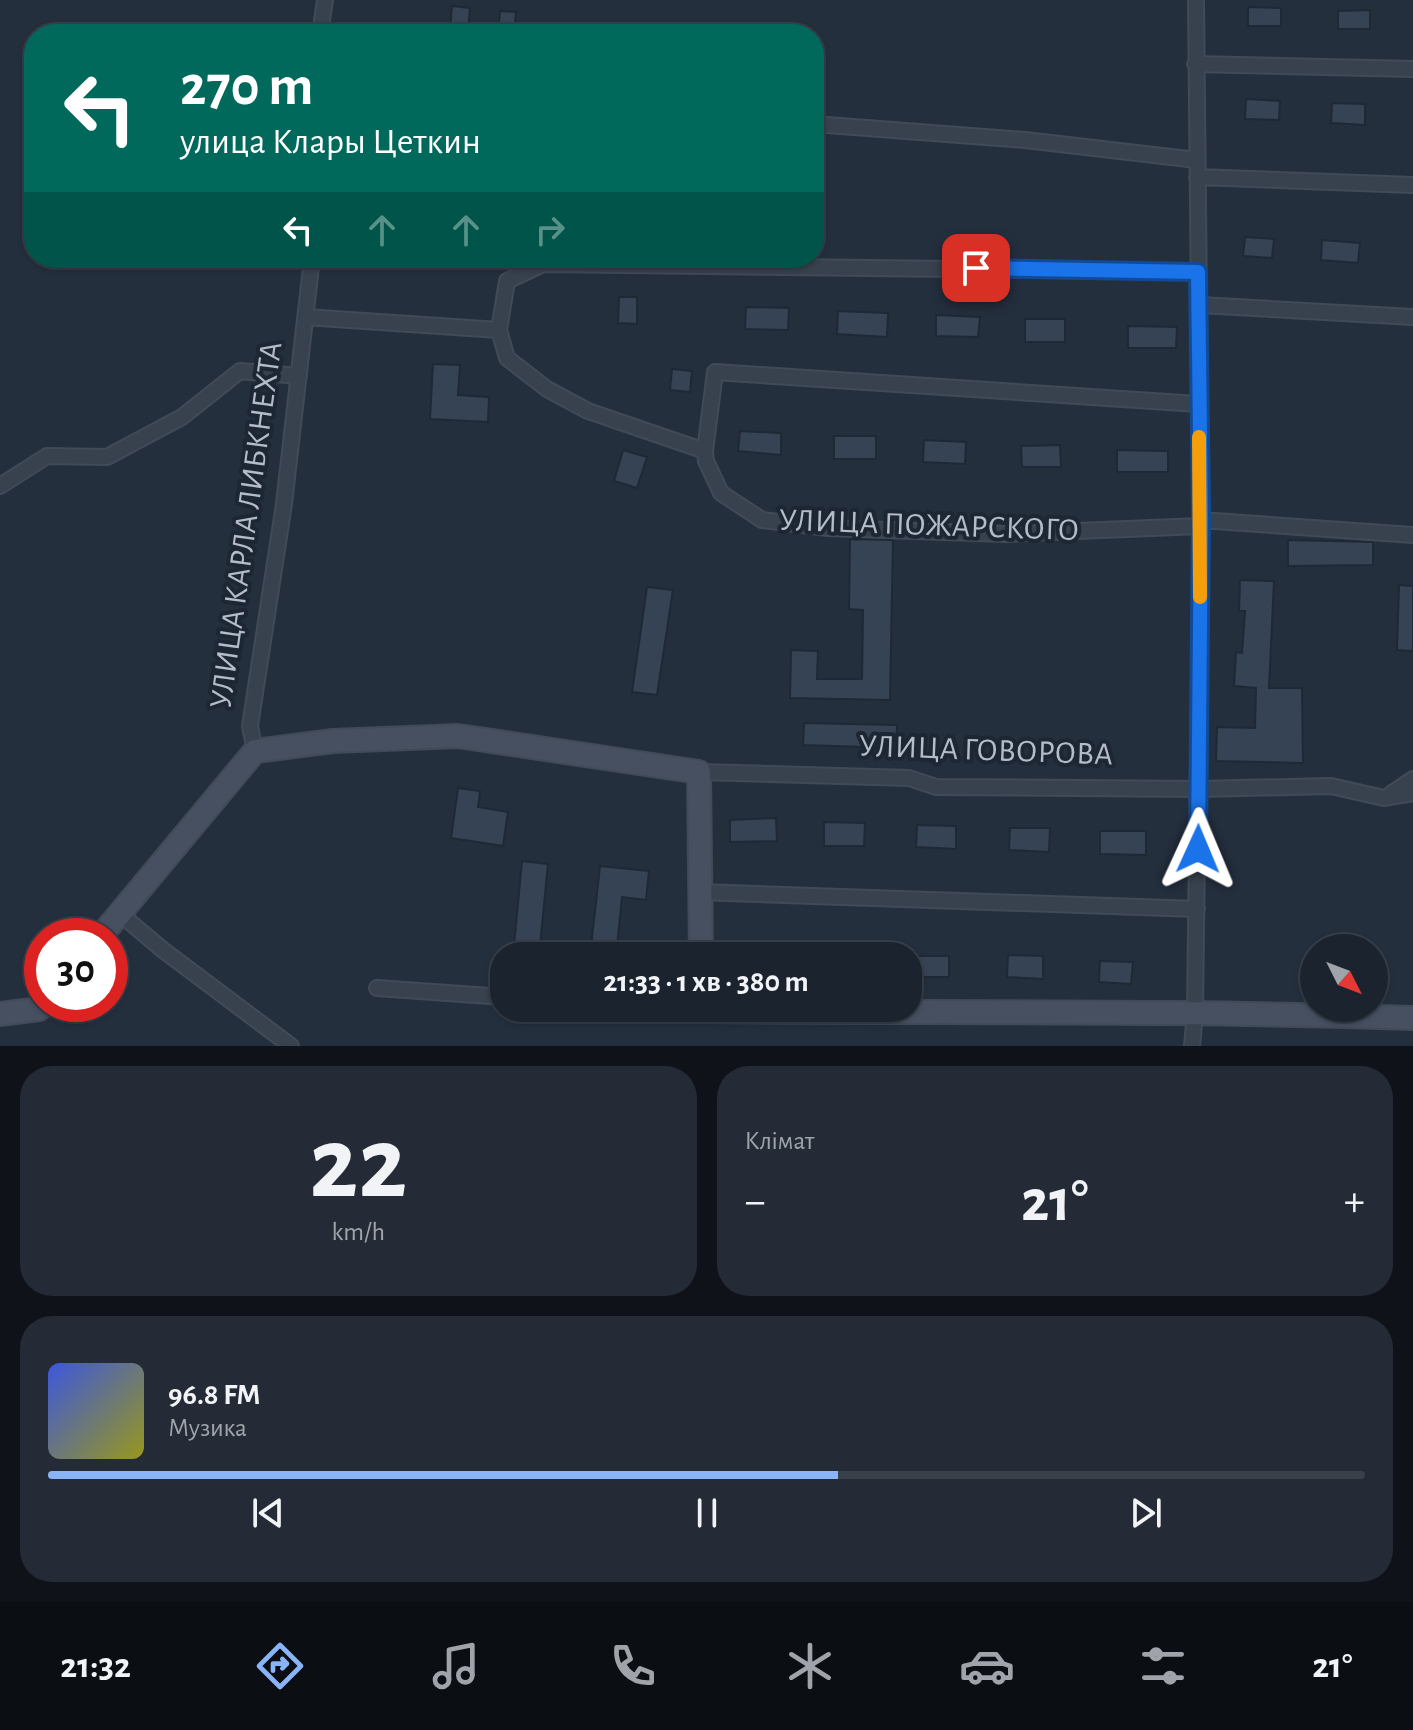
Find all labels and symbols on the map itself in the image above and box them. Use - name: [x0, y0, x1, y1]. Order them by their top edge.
- pin: [942, 234, 1010, 302]
- street label: УЛИЦА КАРЛА ЛИБКНЕХТА: [204, 339, 288, 711]
- street label: УЛИЦА ПОЖАРСКОГО: [778, 504, 1080, 546]
- street label: УЛИЦА ГОВОРОВА: [858, 730, 1114, 770]
- position arrow: [1156, 807, 1240, 891]
- speed limit sign: 30: [24, 918, 128, 1022]
- north arrow: [1300, 934, 1388, 1022]

